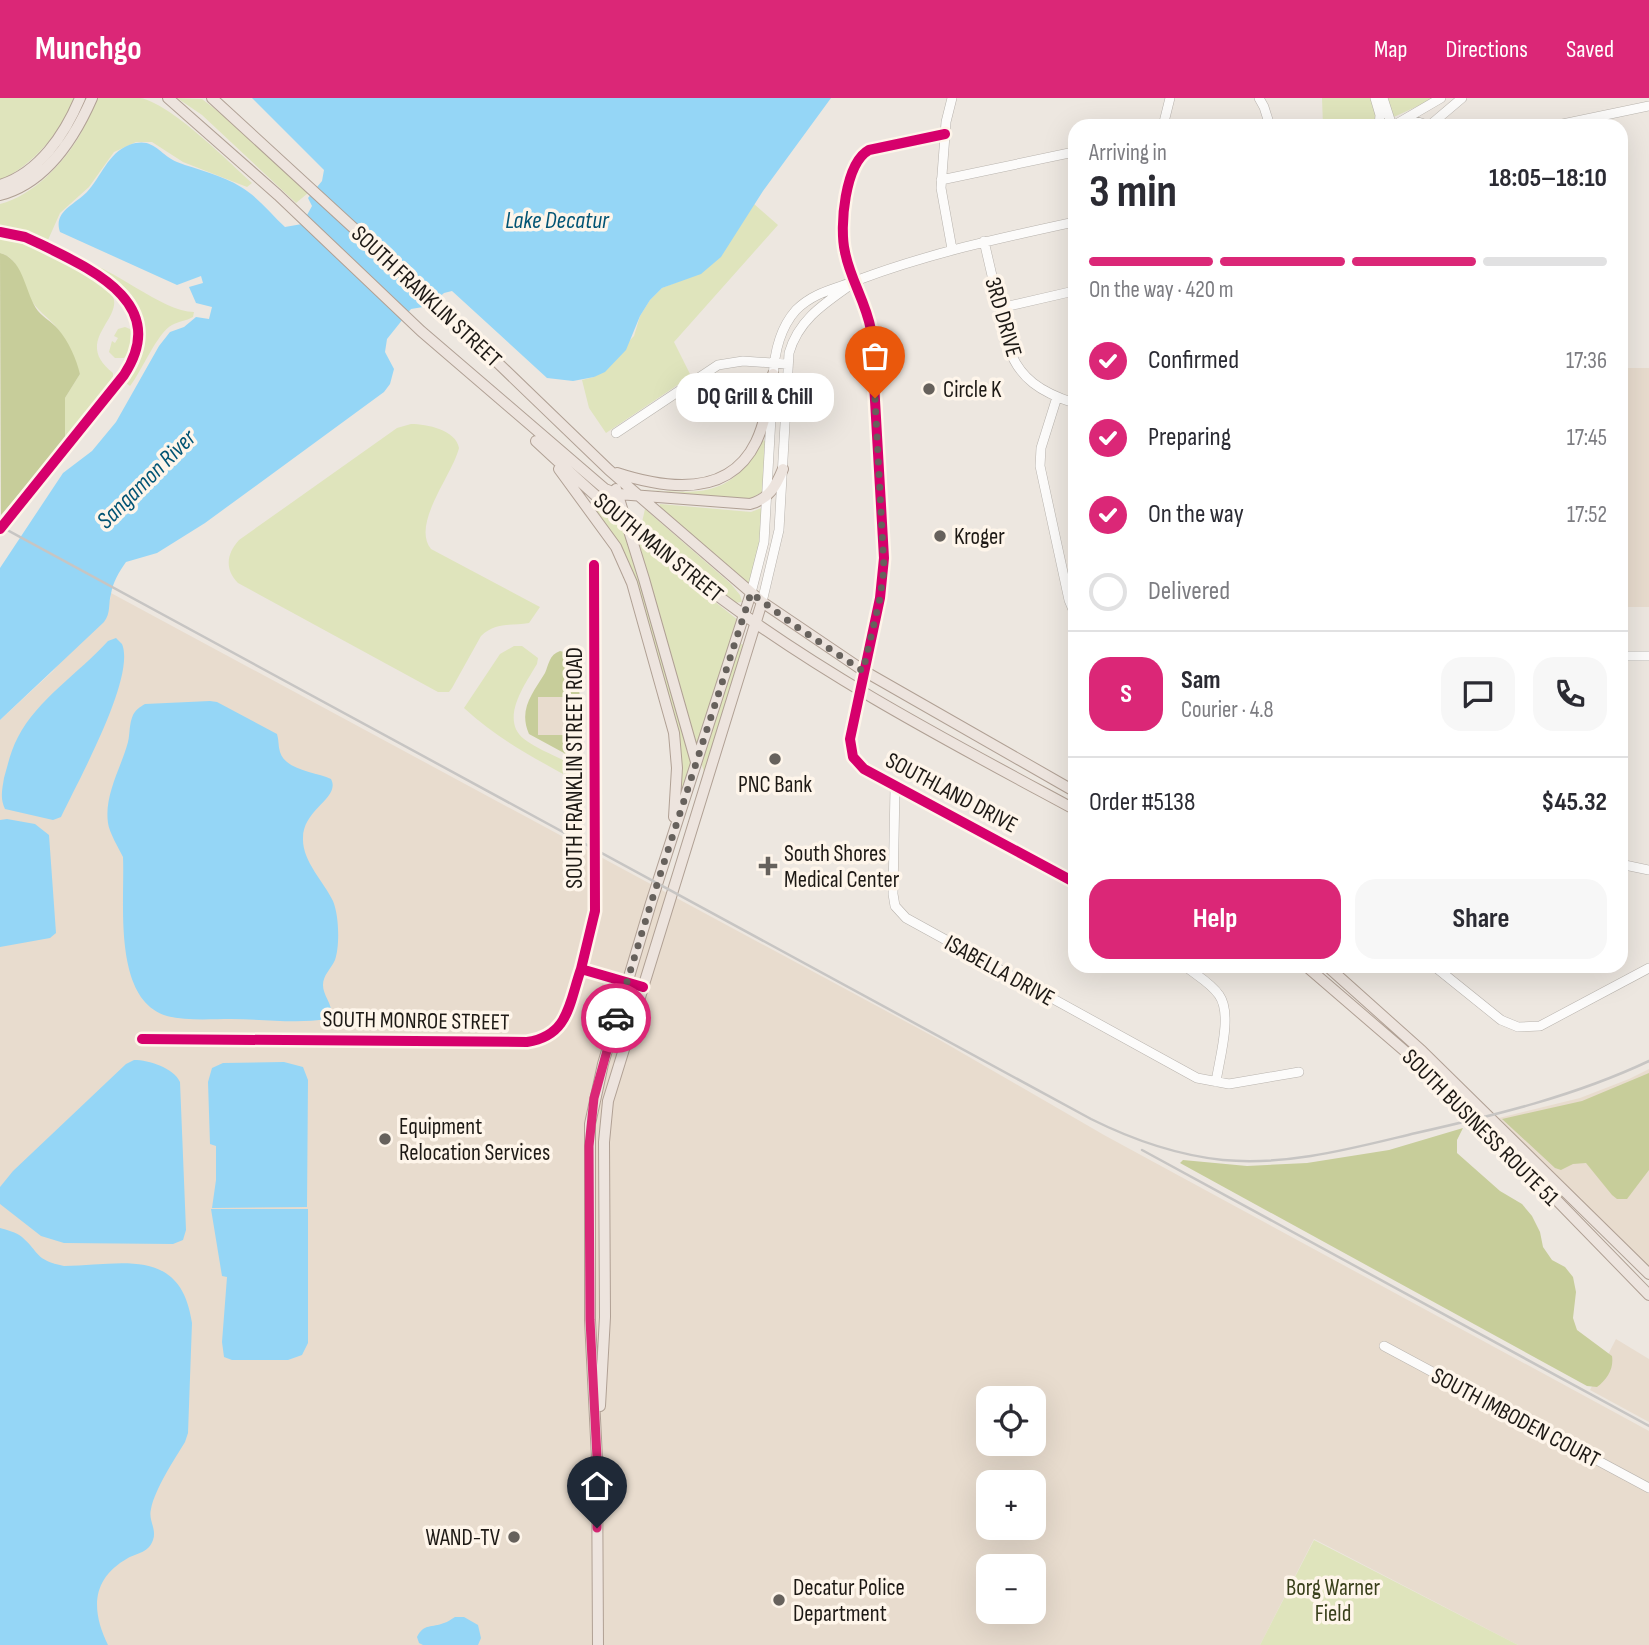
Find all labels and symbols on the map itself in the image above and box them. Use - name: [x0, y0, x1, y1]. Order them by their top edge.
- water label: Lake Decatur: [505, 206, 610, 235]
- street label: SOUTH FRANKLIN STREET: [345, 220, 507, 373]
- street label: 3RD DRIVE: [978, 274, 1028, 360]
- pin: [845, 326, 905, 398]
- callout: DQ Grill & Chill: [676, 374, 833, 422]
- place label: Circle K: [943, 376, 1002, 404]
- marker: Circle K: [921, 381, 937, 397]
- water label: Sangamon River: [91, 423, 203, 535]
- street label: SOUTH MAIN STREET: [588, 487, 729, 609]
- place label: Kroger: [954, 523, 1005, 551]
- marker: Kroger: [932, 528, 948, 544]
- street label: SOUTH FRANKLIN STREET ROAD: [561, 647, 589, 889]
- street label: SOUTHLAND DRIVE: [881, 746, 1022, 839]
- marker: PNC Bank: [767, 751, 783, 767]
- place label: PNC Bank: [738, 771, 812, 799]
- place label: South Shores Medical Center: [784, 840, 900, 894]
- marker: South Shores Medical Center: [758, 856, 778, 876]
- street label: ISABELLA DRIVE: [940, 929, 1059, 1013]
- courier: [581, 983, 651, 1053]
- street label: SOUTH MONROE STREET: [322, 1005, 510, 1037]
- street label: SOUTH BUSINESS ROUTE 51: [1396, 1043, 1565, 1212]
- place label: Equipment Relocation Services: [399, 1113, 550, 1167]
- marker: Equipment Relocation Services: [377, 1131, 393, 1147]
- street label: SOUTH IMBODEN COURT: [1427, 1362, 1605, 1474]
- pin: [567, 1456, 627, 1528]
- place label: WAND-TV: [426, 1524, 501, 1552]
- marker: WAND-TV: [506, 1529, 522, 1545]
- place label: Decatur Police Department: [793, 1574, 905, 1628]
- park label: Borg Warner Field: [1286, 1574, 1380, 1628]
- marker: Decatur Police Department: [771, 1592, 787, 1608]

